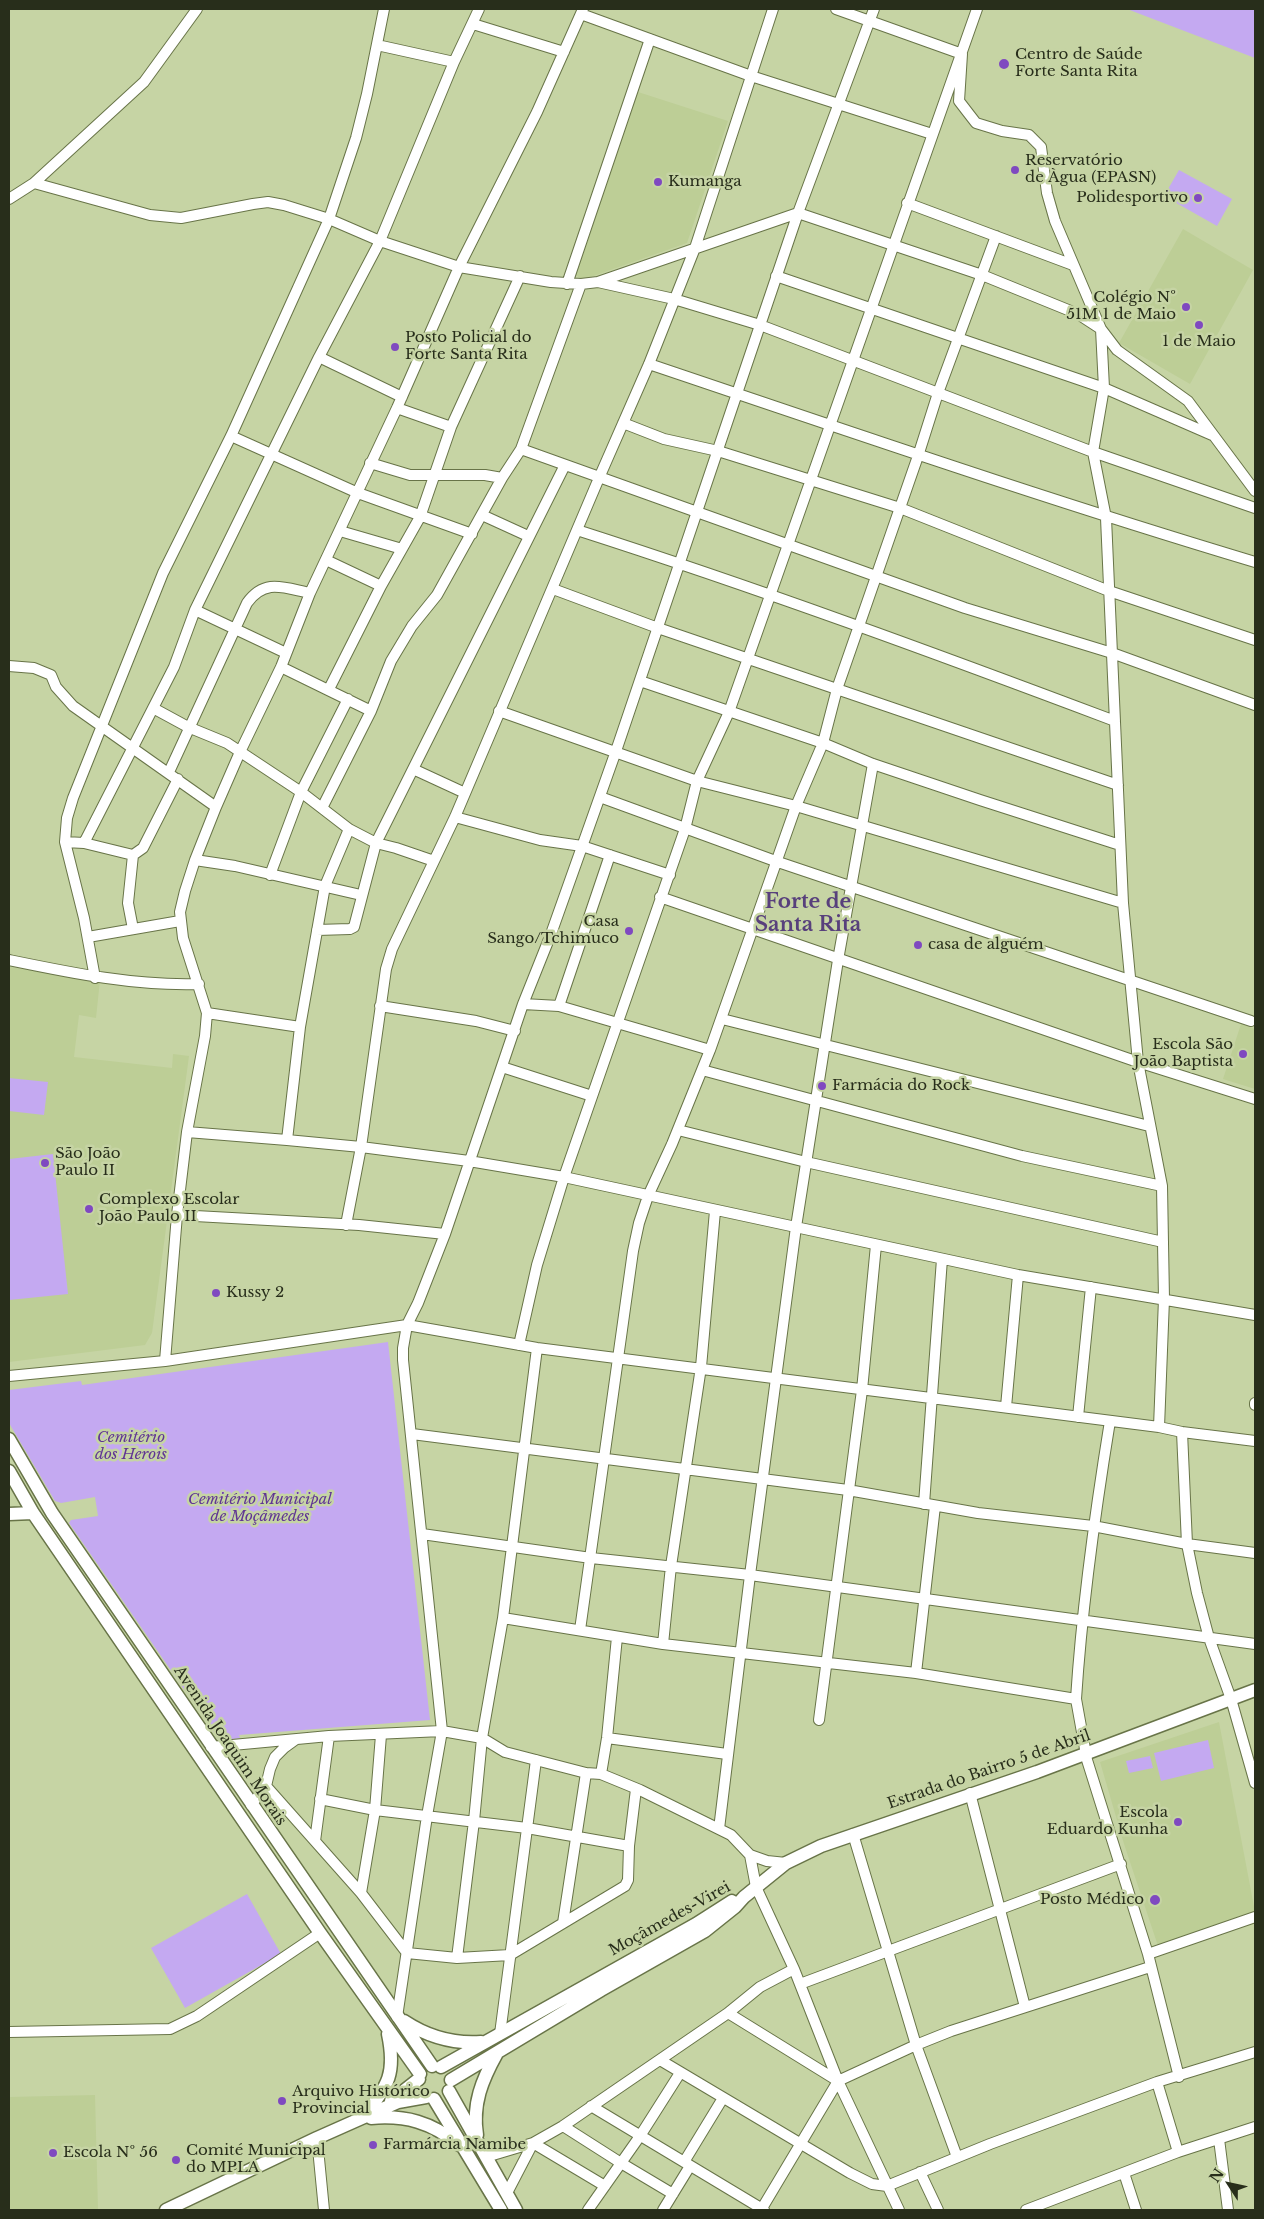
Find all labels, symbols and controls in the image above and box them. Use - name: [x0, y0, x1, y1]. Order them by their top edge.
- place label: Centro de Saúde Forte Santa Rita: [1015, 46, 1143, 81]
- marker: Centro de Saúde Forte Santa Rita: [997, 57, 1011, 71]
- place label: Reservatório de Àgua (EPASN): [1025, 152, 1156, 187]
- marker: Reservatório de Àgua (EPASN): [1009, 164, 1021, 176]
- place label: Kumanga: [668, 173, 742, 191]
- marker: Kumanga: [652, 176, 664, 188]
- place label: Polidesportivo: [1076, 189, 1188, 207]
- marker: Polidesportivo: [1192, 192, 1204, 204]
- place label: Colégio Nº 51M 1 de Maio: [1067, 289, 1176, 324]
- marker: Colégio Nº 51M 1 de Maio: [1180, 301, 1192, 313]
- marker: 1 de Maio: [1193, 319, 1205, 331]
- place label: Posto Policial do Forte Santa Rita: [405, 329, 531, 364]
- place label: 1 de Maio: [1162, 333, 1236, 351]
- marker: Posto Policial do Forte Santa Rita: [389, 341, 401, 353]
- district label: Forte de Santa Rita: [755, 890, 861, 937]
- place label: Casa Sango/Tchimuco: [487, 913, 619, 948]
- marker: Casa Sango/Tchimuco: [623, 925, 635, 937]
- place label: casa de alguém: [928, 936, 1044, 954]
- marker: casa de alguém: [912, 939, 924, 951]
- place label: Escola São João Baptista: [1134, 1036, 1233, 1071]
- marker: Escola São João Baptista: [1237, 1048, 1249, 1060]
- place label: Farmácia do Rock: [832, 1077, 970, 1095]
- marker: Farmácia do Rock: [816, 1080, 828, 1092]
- place label: São João Paulo II: [55, 1145, 121, 1180]
- marker: São João Paulo II: [39, 1157, 51, 1169]
- place label: Complexo Escolar João Paulo II: [99, 1191, 239, 1226]
- marker: Complexo Escolar João Paulo II: [83, 1203, 95, 1215]
- place label: Kussy 2: [226, 1284, 284, 1302]
- marker: Kussy 2: [210, 1287, 222, 1299]
- park label: Cemitério dos Herois: [95, 1429, 167, 1464]
- park label: Cemitério Municipal de Moçâmedes: [188, 1491, 332, 1526]
- street label: Avenida Joaquim Morais: [170, 1663, 290, 1829]
- street label: Estrada do Bairro 5 de Abril: [885, 1727, 1093, 1813]
- place label: Escola Eduardo Kunha: [1047, 1804, 1168, 1839]
- marker: Escola Eduardo Kunha: [1172, 1816, 1184, 1828]
- street label: Moçâmedes-Virei: [606, 1878, 734, 1960]
- place label: Posto Médico: [1040, 1891, 1144, 1909]
- marker: Posto Médico: [1148, 1893, 1162, 1907]
- place label: Arquivo Histórico Provincial: [292, 2083, 430, 2118]
- marker: Arquivo Histórico Provincial: [276, 2095, 288, 2107]
- place label: Farmárcia Namibe: [383, 2136, 526, 2154]
- marker: Farmárcia Namibe: [367, 2139, 379, 2151]
- place label: Comité Municipal do MPLA: [186, 2142, 326, 2177]
- place label: Escola Nº 56: [63, 2144, 158, 2162]
- marker: Escola Nº 56: [47, 2147, 59, 2159]
- marker: Comité Municipal do MPLA: [170, 2154, 182, 2166]
- north arrow: [1204, 2159, 1254, 2209]
- text: N: [1206, 2165, 1228, 2186]

